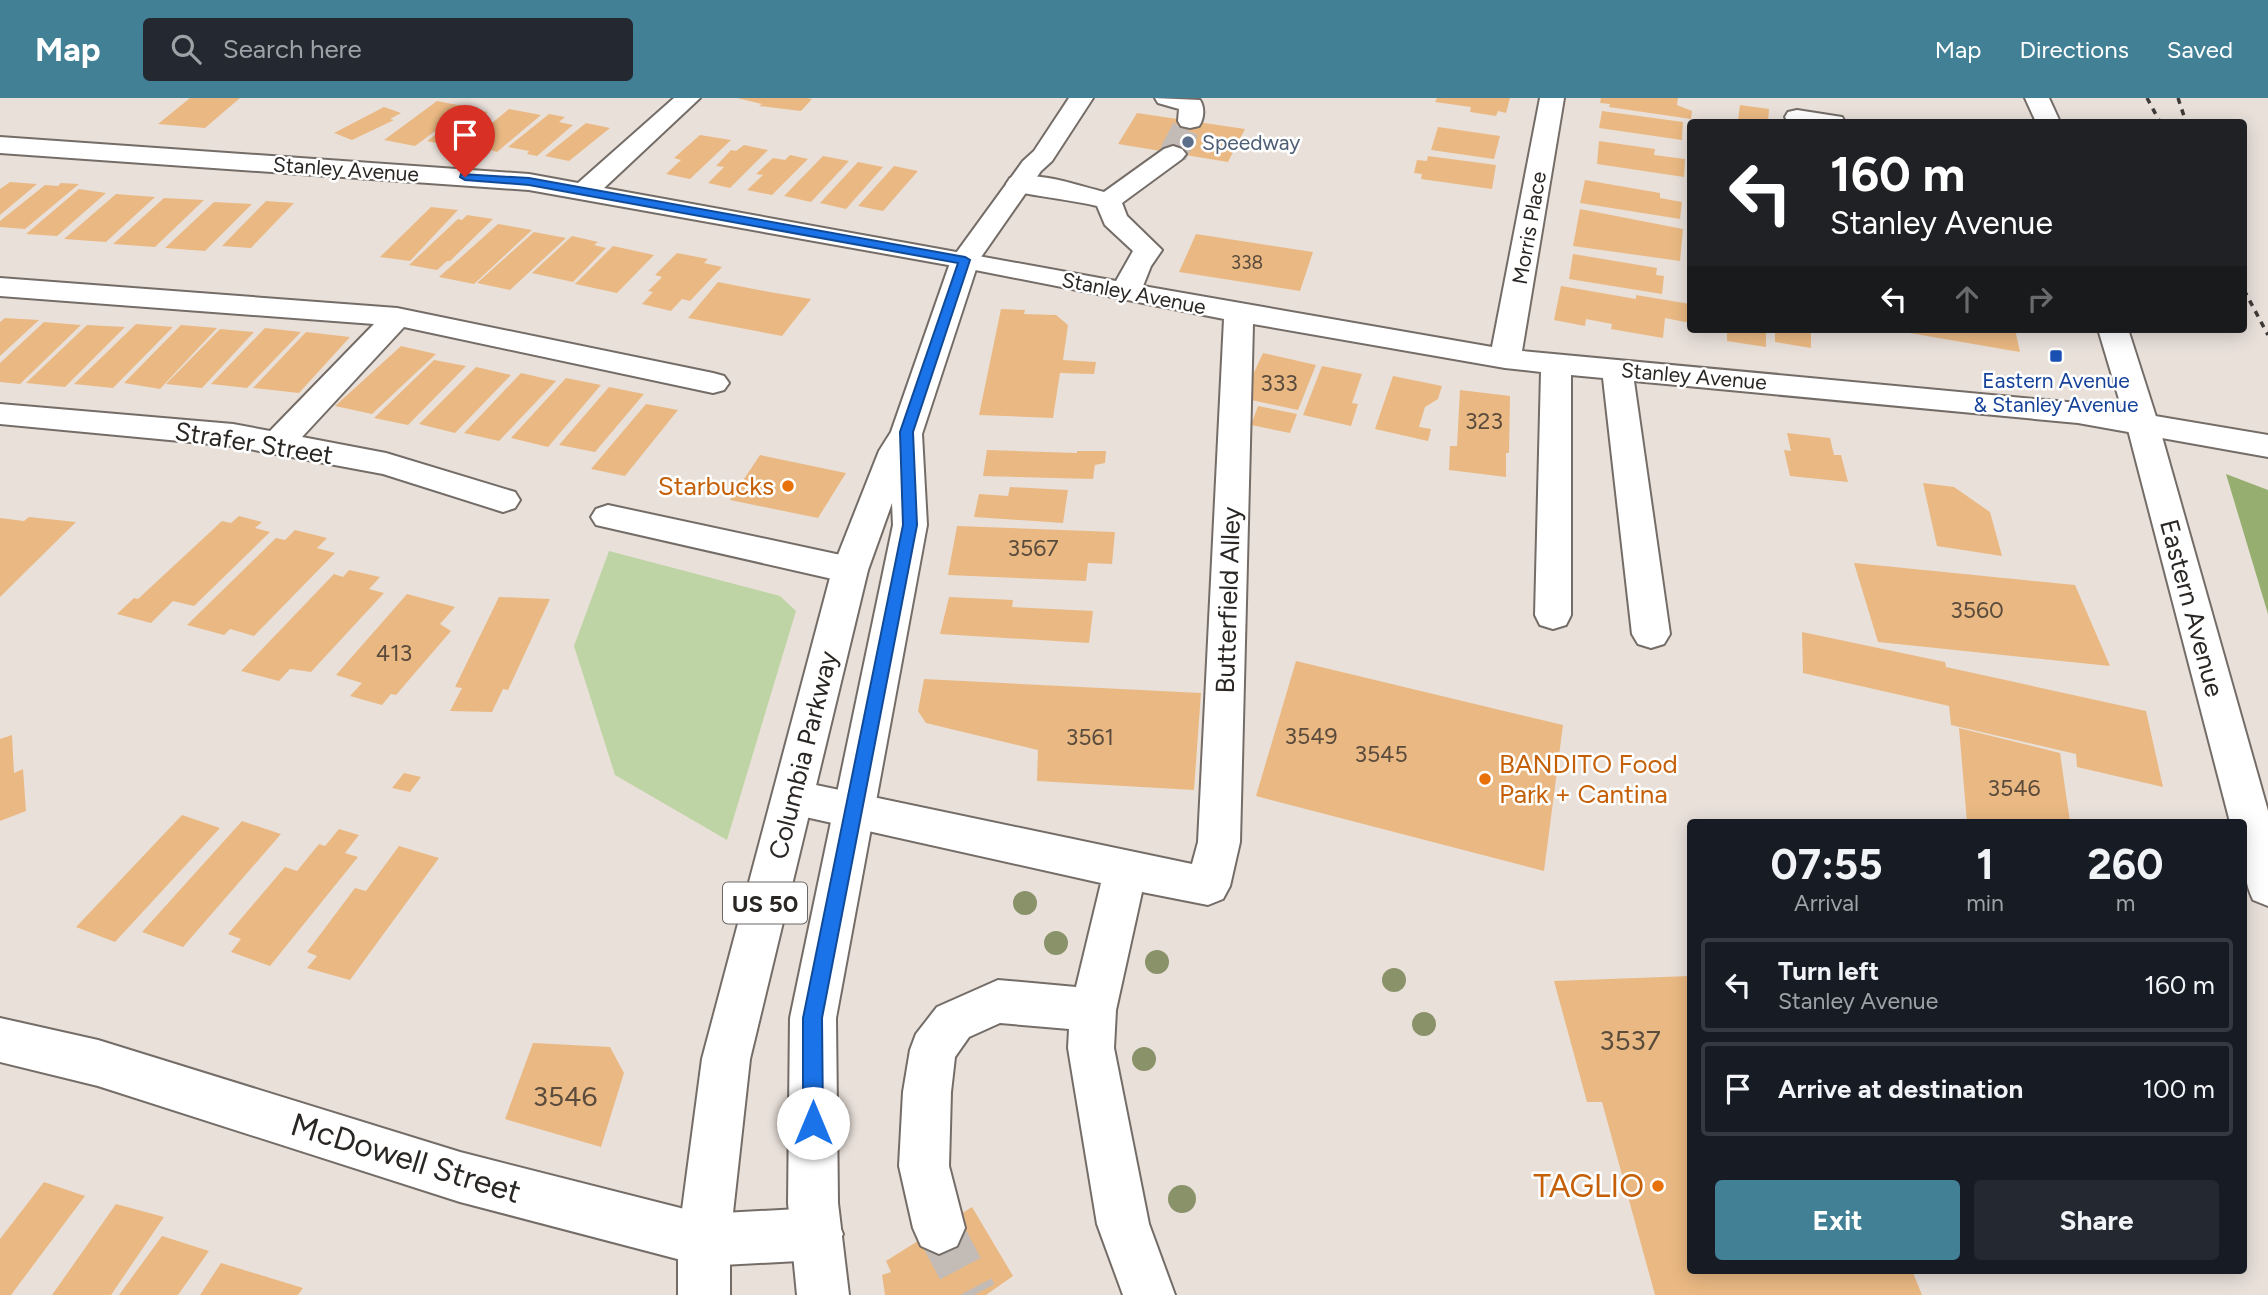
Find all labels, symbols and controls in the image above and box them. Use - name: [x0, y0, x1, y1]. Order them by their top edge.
- search box: [143, 18, 633, 81]
- text: Map: [35, 30, 101, 69]
- icon: search: [167, 30, 205, 68]
- text: Search here: [223, 33, 362, 65]
- text: Map: [1935, 35, 1981, 64]
- text: Directions: [2019, 35, 2129, 64]
- text: Saved: [2167, 35, 2233, 64]
- pin: [435, 105, 495, 177]
- icon: arrive: [446, 116, 484, 154]
- place label: Speedway: [1202, 130, 1300, 155]
- marker: Speedway: [1180, 134, 1196, 150]
- text: 160 m: [1830, 144, 1965, 203]
- icon: left: [1715, 147, 1806, 238]
- street label: Stanley Avenue: [272, 151, 420, 187]
- street label: Morris Place: [1507, 170, 1551, 286]
- text: Stanley Avenue: [1830, 204, 2053, 242]
- house number: 338: [1231, 251, 1263, 274]
- street label: Stanley Avenue: [1060, 267, 1208, 319]
- icon: left: [1875, 280, 1913, 318]
- icon: ahead: [1948, 280, 1986, 318]
- icon: right: [2021, 280, 2059, 318]
- marker: Eastern Avenue & Stanley Avenue: [2048, 348, 2064, 364]
- street label: Stanley Avenue: [1620, 357, 1768, 395]
- place label: Eastern Avenue & Stanley Avenue: [1974, 368, 2138, 417]
- house number: 333: [1260, 369, 1298, 397]
- house number: 323: [1465, 407, 1503, 435]
- street label: Strafer Street: [173, 415, 335, 471]
- place label: Starbucks: [658, 470, 774, 502]
- marker: Starbucks: [780, 478, 796, 494]
- street label: Butterfield Alley: [1209, 506, 1247, 694]
- street label: Eastern Avenue: [2153, 516, 2231, 700]
- house number: 3567: [1007, 534, 1059, 562]
- house number: 3560: [1950, 596, 2004, 624]
- house number: 413: [376, 639, 412, 667]
- street label: Columbia Parkway: [762, 647, 844, 862]
- house number: 3549: [1284, 722, 1338, 750]
- house number: 3561: [1066, 723, 1114, 751]
- house number: 3545: [1354, 740, 1408, 768]
- place label: BANDITO Food Park + Cantina: [1499, 748, 1678, 810]
- marker: BANDITO Food Park + Cantina: [1477, 771, 1493, 787]
- house number: 3546: [1987, 774, 2041, 802]
- text: 07:55: [1771, 839, 1883, 890]
- text: 1: [1976, 839, 1994, 890]
- text: 260: [2088, 839, 2163, 890]
- road number: US 50: [723, 882, 807, 924]
- text: Arrival: [1794, 889, 1859, 917]
- text: min: [1966, 889, 2004, 917]
- text: m: [2116, 889, 2135, 917]
- text: Turn left: [1778, 955, 1879, 987]
- icon: left: [1719, 966, 1757, 1004]
- text: 160 m: [2144, 969, 2215, 1001]
- text: Stanley Avenue: [1778, 987, 1938, 1015]
- house number: 3537: [1599, 1023, 1661, 1057]
- icon: arrive: [1719, 1070, 1757, 1108]
- text: Arrive at destination: [1778, 1073, 2023, 1105]
- text: 100 m: [2142, 1073, 2215, 1105]
- house number: 3546: [533, 1079, 597, 1113]
- position arrow: [776, 1086, 850, 1160]
- street label: McDowell Street: [286, 1105, 526, 1211]
- place label: TAGLIO: [1533, 1167, 1644, 1205]
- marker: TAGLIO: [1650, 1178, 1666, 1194]
- button: Exit: [1715, 1180, 1960, 1260]
- button: Share: [1974, 1180, 2219, 1260]

